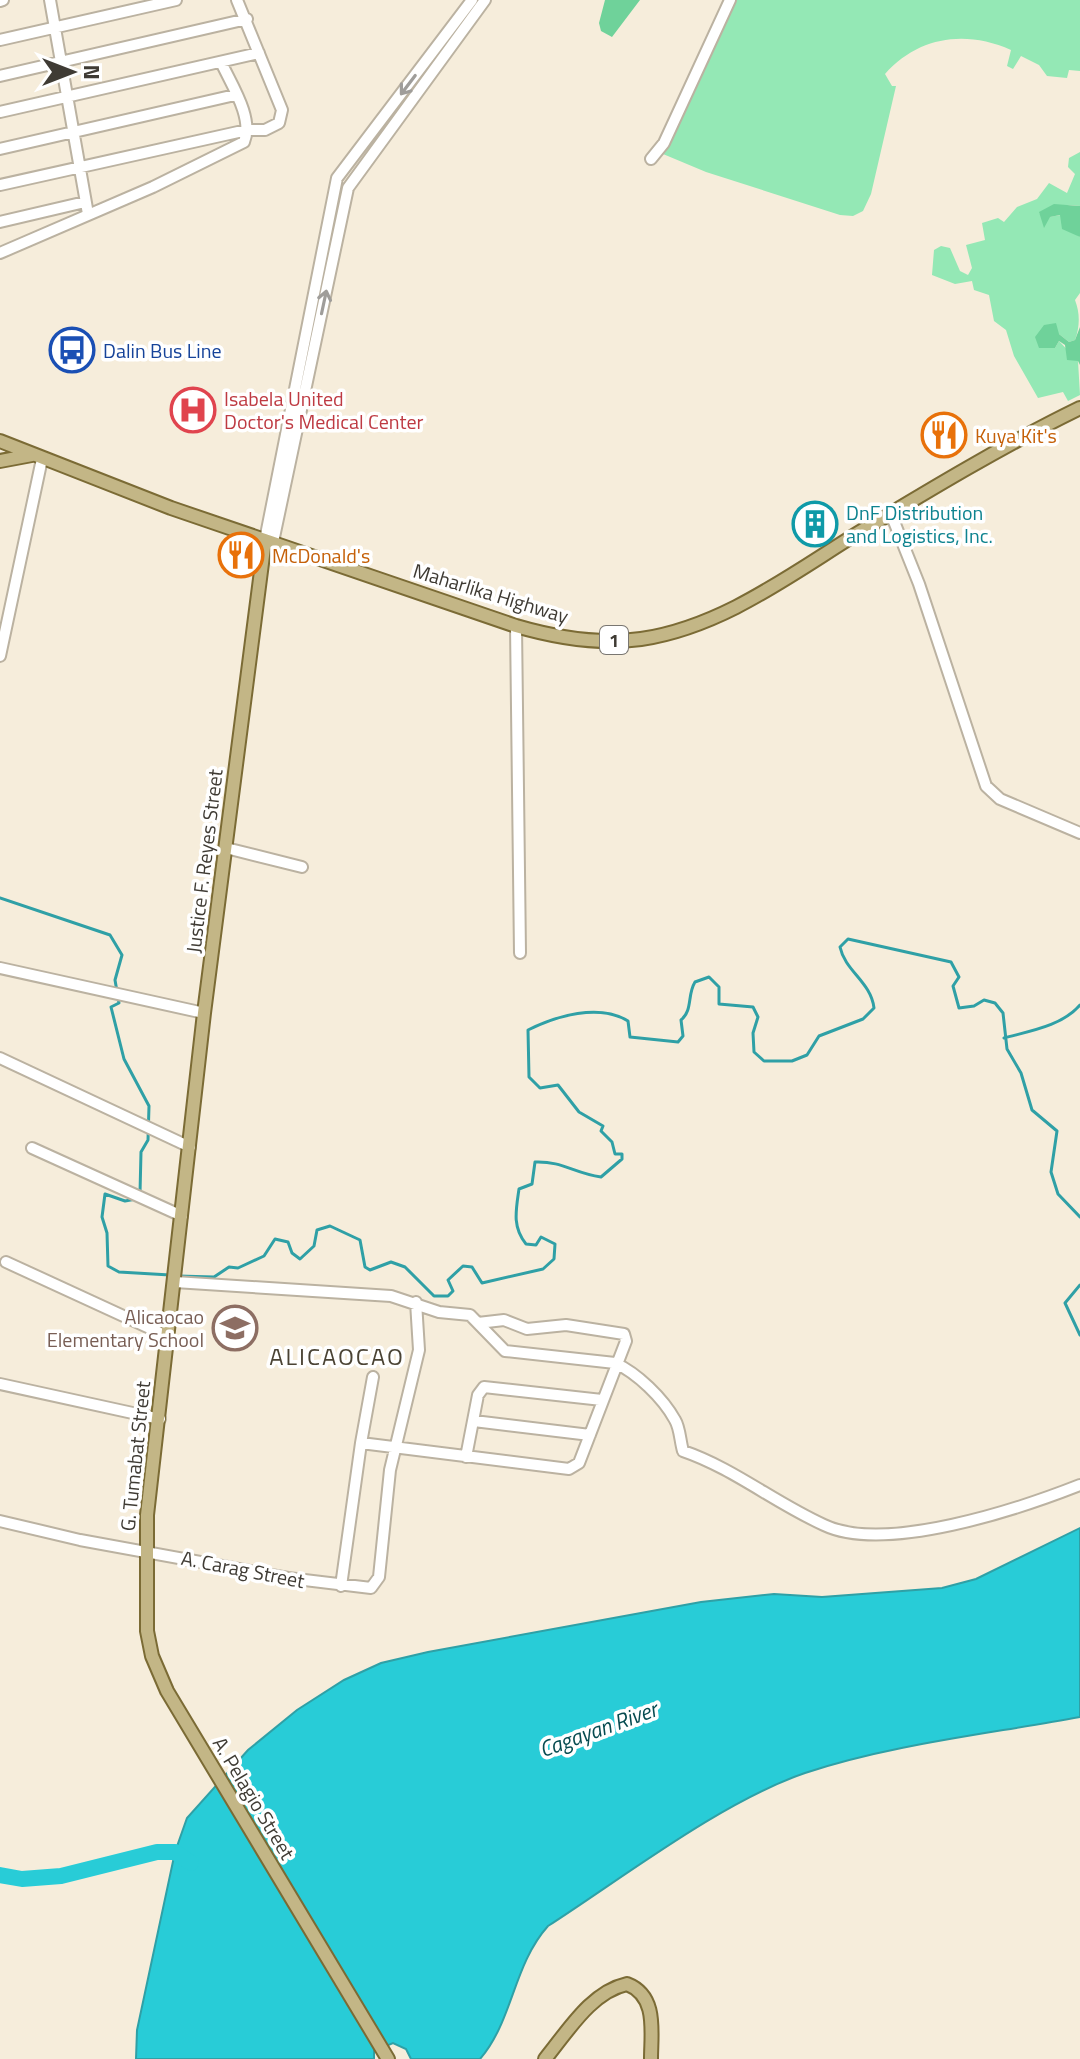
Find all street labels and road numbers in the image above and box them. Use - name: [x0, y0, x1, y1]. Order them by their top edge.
- street label: Maharlika Highway: [410, 555, 573, 631]
- road number: 1: [600, 626, 628, 654]
- street label: Justice F. Reyes Street: [177, 767, 231, 955]
- street label: G. Tumabat Street: [112, 1379, 158, 1533]
- street label: A. Carag Street: [179, 1542, 307, 1596]
- street label: A. Pelagio Street: [205, 1731, 303, 1865]

